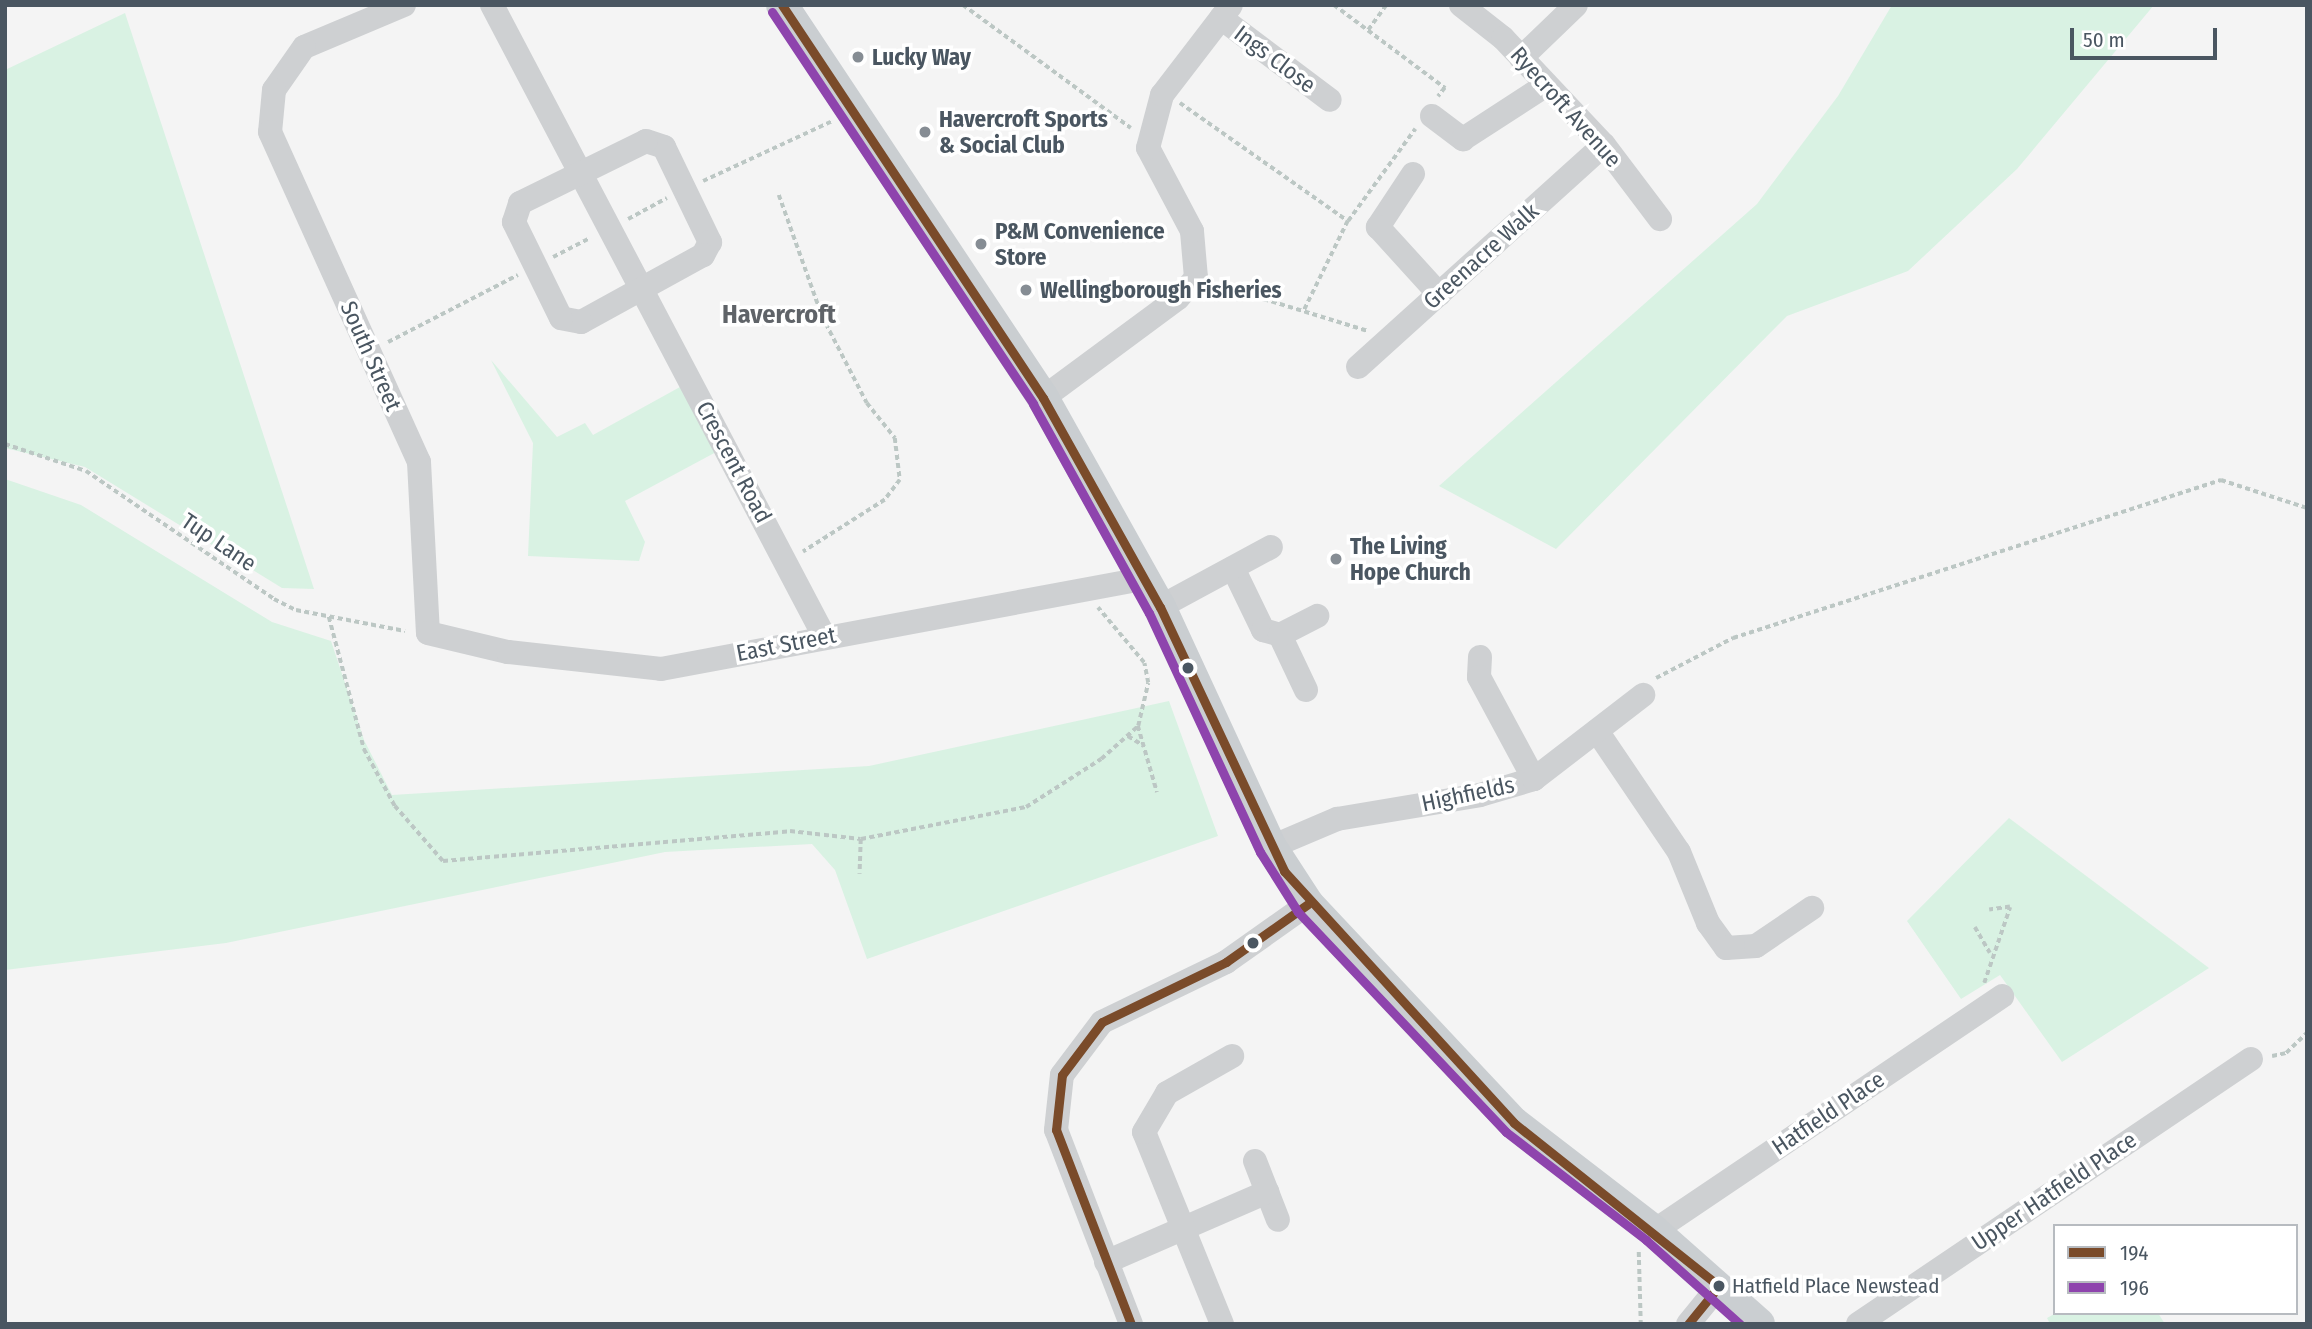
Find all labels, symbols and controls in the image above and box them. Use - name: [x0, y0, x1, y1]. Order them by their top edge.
- scale bar: [2074, 14, 2221, 58]
- street label: Ings Close: [1229, 19, 1321, 99]
- text: 50 m: [2083, 27, 2125, 53]
- street label: Ryecroft Avenue: [1505, 41, 1627, 173]
- place label: Lucky Way: [872, 43, 971, 71]
- marker: Lucky Way: [850, 49, 866, 65]
- place label: Havercroft Sports & Social Club: [939, 105, 1108, 159]
- marker: Havercroft Sports & Social Club: [917, 124, 933, 140]
- street label: Greenacre Walk: [1418, 197, 1544, 315]
- place label: P&M Convenience Store: [995, 217, 1165, 271]
- marker: P&M Convenience Store: [973, 236, 989, 252]
- place label: Wellingborough Fisheries: [1040, 276, 1282, 304]
- marker: Wellingborough Fisheries: [1018, 282, 1034, 298]
- street label: South Street: [335, 297, 407, 415]
- district label: Havercroft: [722, 299, 836, 331]
- street label: Crescent Road: [691, 397, 777, 527]
- street label: Tup Lane: [176, 507, 262, 577]
- place label: The Living Hope Church: [1350, 532, 1471, 586]
- marker: The Living Hope Church: [1328, 551, 1344, 567]
- street label: East Street: [734, 621, 838, 667]
- unlabelled marker: [1181, 661, 1195, 675]
- street label: Highfields: [1419, 771, 1517, 817]
- unlabelled marker: [1246, 936, 1260, 950]
- street label: Hatfield Place: [1767, 1065, 1889, 1161]
- street label: Upper Hatfield Place: [1967, 1126, 2141, 1256]
- legend: [2053, 1224, 2298, 1315]
- text: 194: [2120, 1240, 2148, 1266]
- place label: Hatfield Place Newstead: [1732, 1273, 1939, 1299]
- text: 196: [2120, 1275, 2149, 1301]
- marker: Hatfield Place Newstead: [1712, 1279, 1726, 1293]

